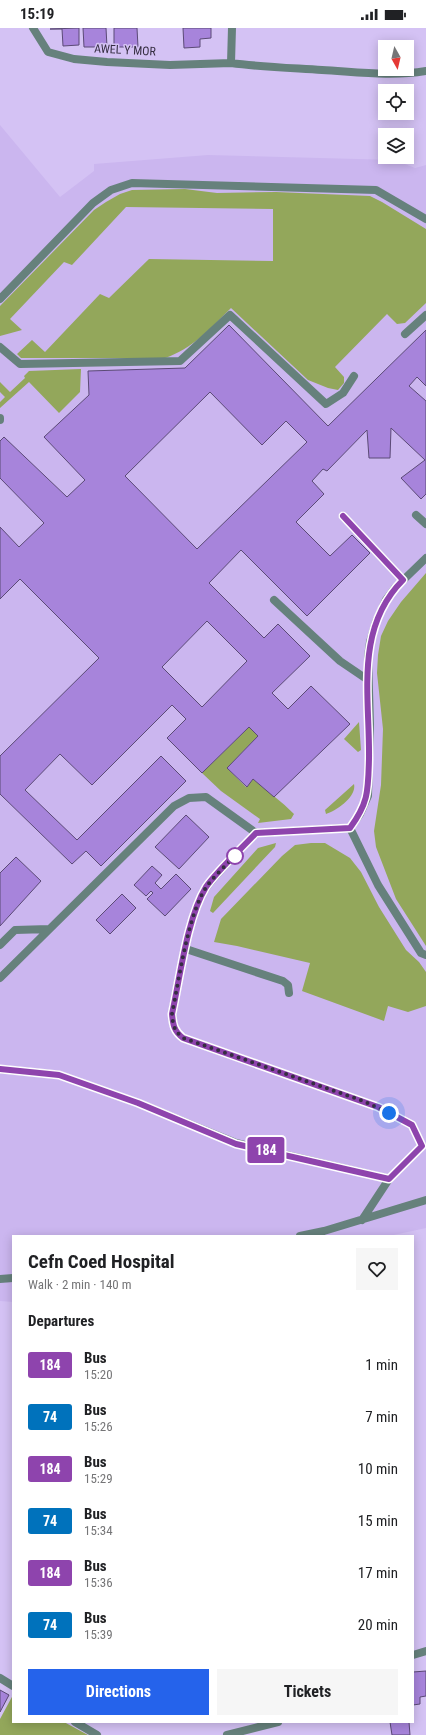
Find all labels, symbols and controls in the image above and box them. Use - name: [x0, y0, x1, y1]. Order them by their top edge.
- text: 15:19: [20, 5, 54, 23]
- north arrow: [378, 40, 414, 76]
- map controls: [378, 40, 414, 164]
- street label: AWEL Y MOR: [94, 41, 157, 59]
- button: locate: [378, 84, 414, 120]
- button: layers: [378, 128, 414, 164]
- unlabelled marker: [226, 847, 244, 865]
- your location: [379, 1103, 399, 1123]
- line badge: 184: [243, 1137, 289, 1163]
- text: 184: [255, 1142, 277, 1158]
- button: heart: [356, 1248, 398, 1290]
- text: Cefn Coed Hospital: [28, 1250, 175, 1273]
- text: Walk · 2 min · 140 m: [28, 1277, 132, 1292]
- text: Departures: [28, 1312, 94, 1330]
- text: Bus: [84, 1349, 107, 1367]
- text: 1 min: [365, 1356, 398, 1374]
- text: 184: [39, 1357, 61, 1373]
- text: 15:20: [84, 1367, 113, 1382]
- text: Bus: [84, 1401, 107, 1419]
- text: 7 min: [365, 1408, 398, 1426]
- text: 74: [43, 1409, 57, 1425]
- text: 15:26: [84, 1419, 113, 1434]
- text: Bus: [84, 1453, 107, 1471]
- text: 10 min: [358, 1460, 398, 1478]
- text: 184: [39, 1461, 61, 1477]
- text: 15:29: [84, 1471, 113, 1486]
- text: Bus: [84, 1505, 107, 1523]
- text: 15 min: [358, 1512, 398, 1530]
- text: 74: [43, 1513, 57, 1529]
- text: 15:34: [84, 1523, 113, 1538]
- text: Bus: [84, 1557, 107, 1575]
- text: 17 min: [358, 1564, 398, 1582]
- text: 184: [39, 1565, 61, 1581]
- text: 15:36: [84, 1575, 113, 1590]
- text: Bus: [84, 1609, 107, 1627]
- text: 20 min: [358, 1616, 398, 1634]
- text: 74: [43, 1617, 57, 1633]
- text: 15:39: [84, 1627, 113, 1642]
- button: Directions: [28, 1669, 209, 1715]
- button: Tickets: [217, 1669, 398, 1715]

